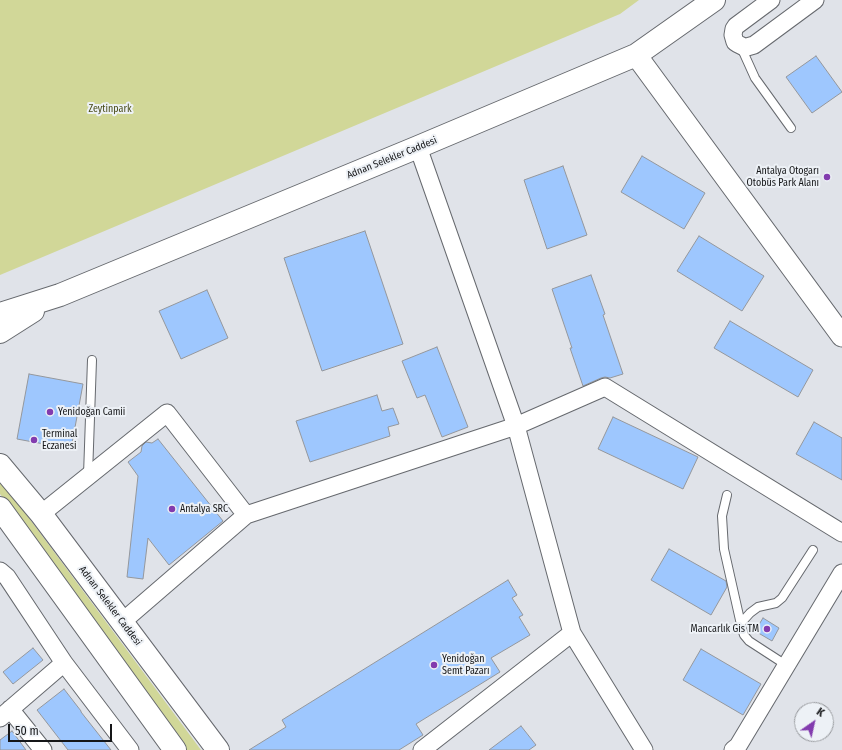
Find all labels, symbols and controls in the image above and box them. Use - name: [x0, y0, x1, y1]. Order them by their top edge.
- park label: Zeytinpark: [88, 103, 132, 115]
- street label: Adnan Selekler Caddesi: [345, 134, 439, 182]
- place label: Antalya Otogarı Otobüs Park Alanı: [747, 165, 819, 188]
- marker: Antalya Otogarı Otobüs Park Alanı: [822, 172, 832, 182]
- place label: Yenidoğan Camii: [58, 406, 125, 418]
- marker: Yenidoğan Camii: [45, 407, 55, 417]
- place label: Terminal Eczanesi: [42, 428, 77, 452]
- marker: Terminal Eczanesi: [29, 435, 39, 445]
- place label: Antalya SRC: [180, 503, 228, 515]
- marker: Antalya SRC: [167, 504, 177, 514]
- street label: Adnan Selekler Caddesi: [76, 564, 144, 648]
- place label: Mancarlık Gis TM: [691, 623, 759, 635]
- marker: Mancarlık Gis TM: [762, 624, 772, 634]
- place label: Yenidoğan Semt Pazarı: [442, 653, 490, 676]
- marker: Yenidoğan Semt Pazarı: [429, 660, 439, 670]
- north arrow: [794, 702, 834, 742]
- text: K: [814, 705, 827, 720]
- scale bar: [10, 716, 114, 742]
- text: 50 m: [15, 724, 39, 738]

